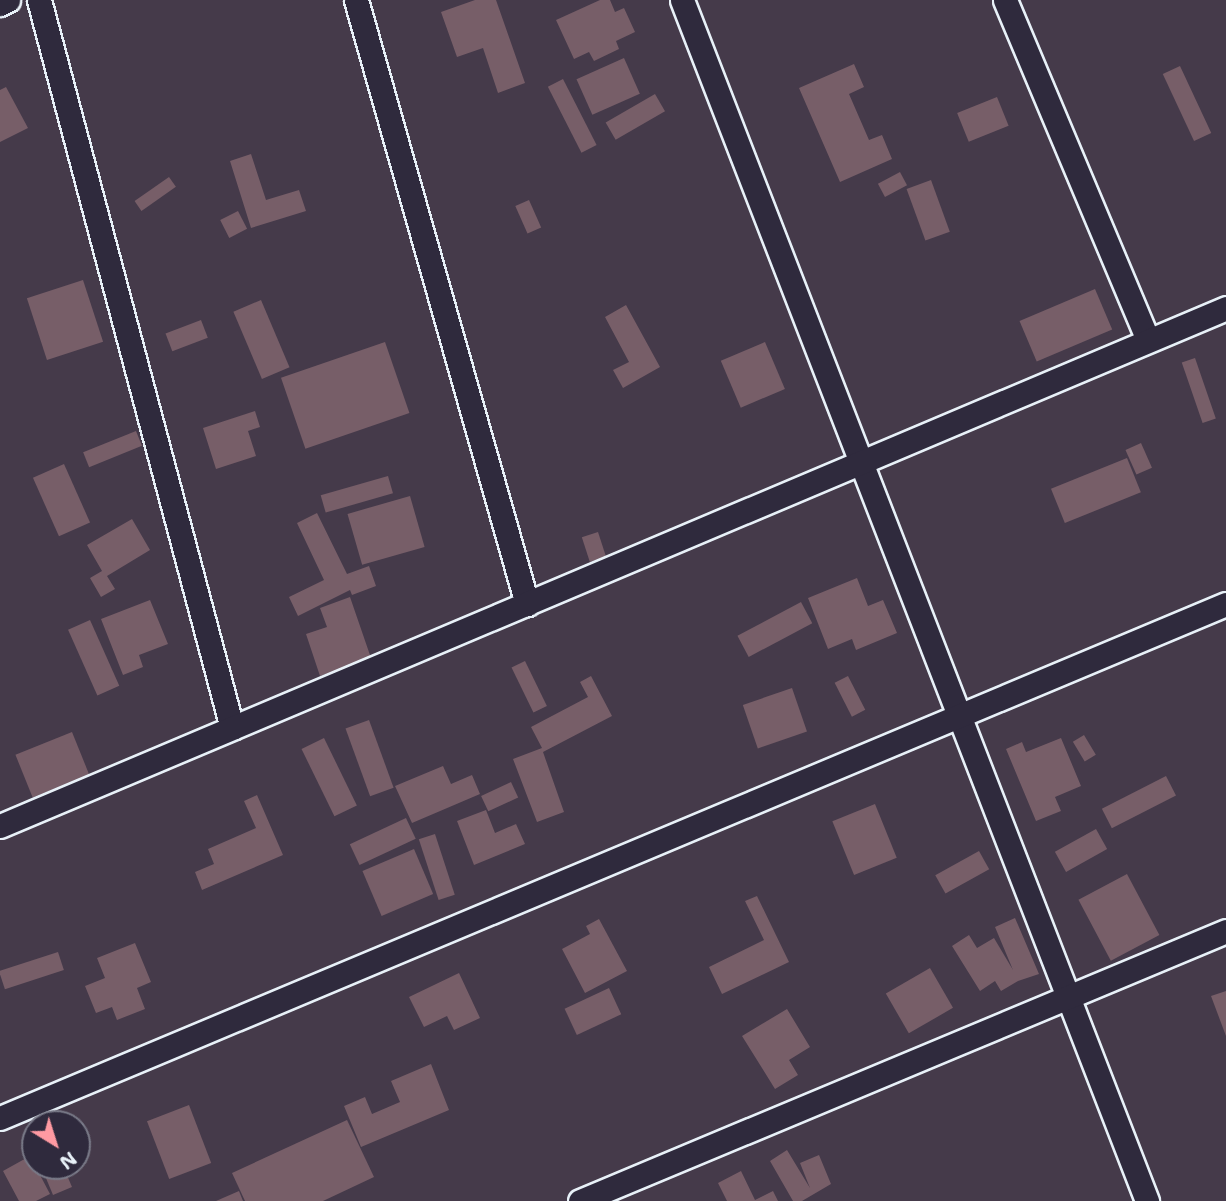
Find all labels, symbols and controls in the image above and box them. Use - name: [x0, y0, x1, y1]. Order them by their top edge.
- north arrow: [21, 1110, 91, 1180]
- text: N: [54, 1146, 82, 1175]

